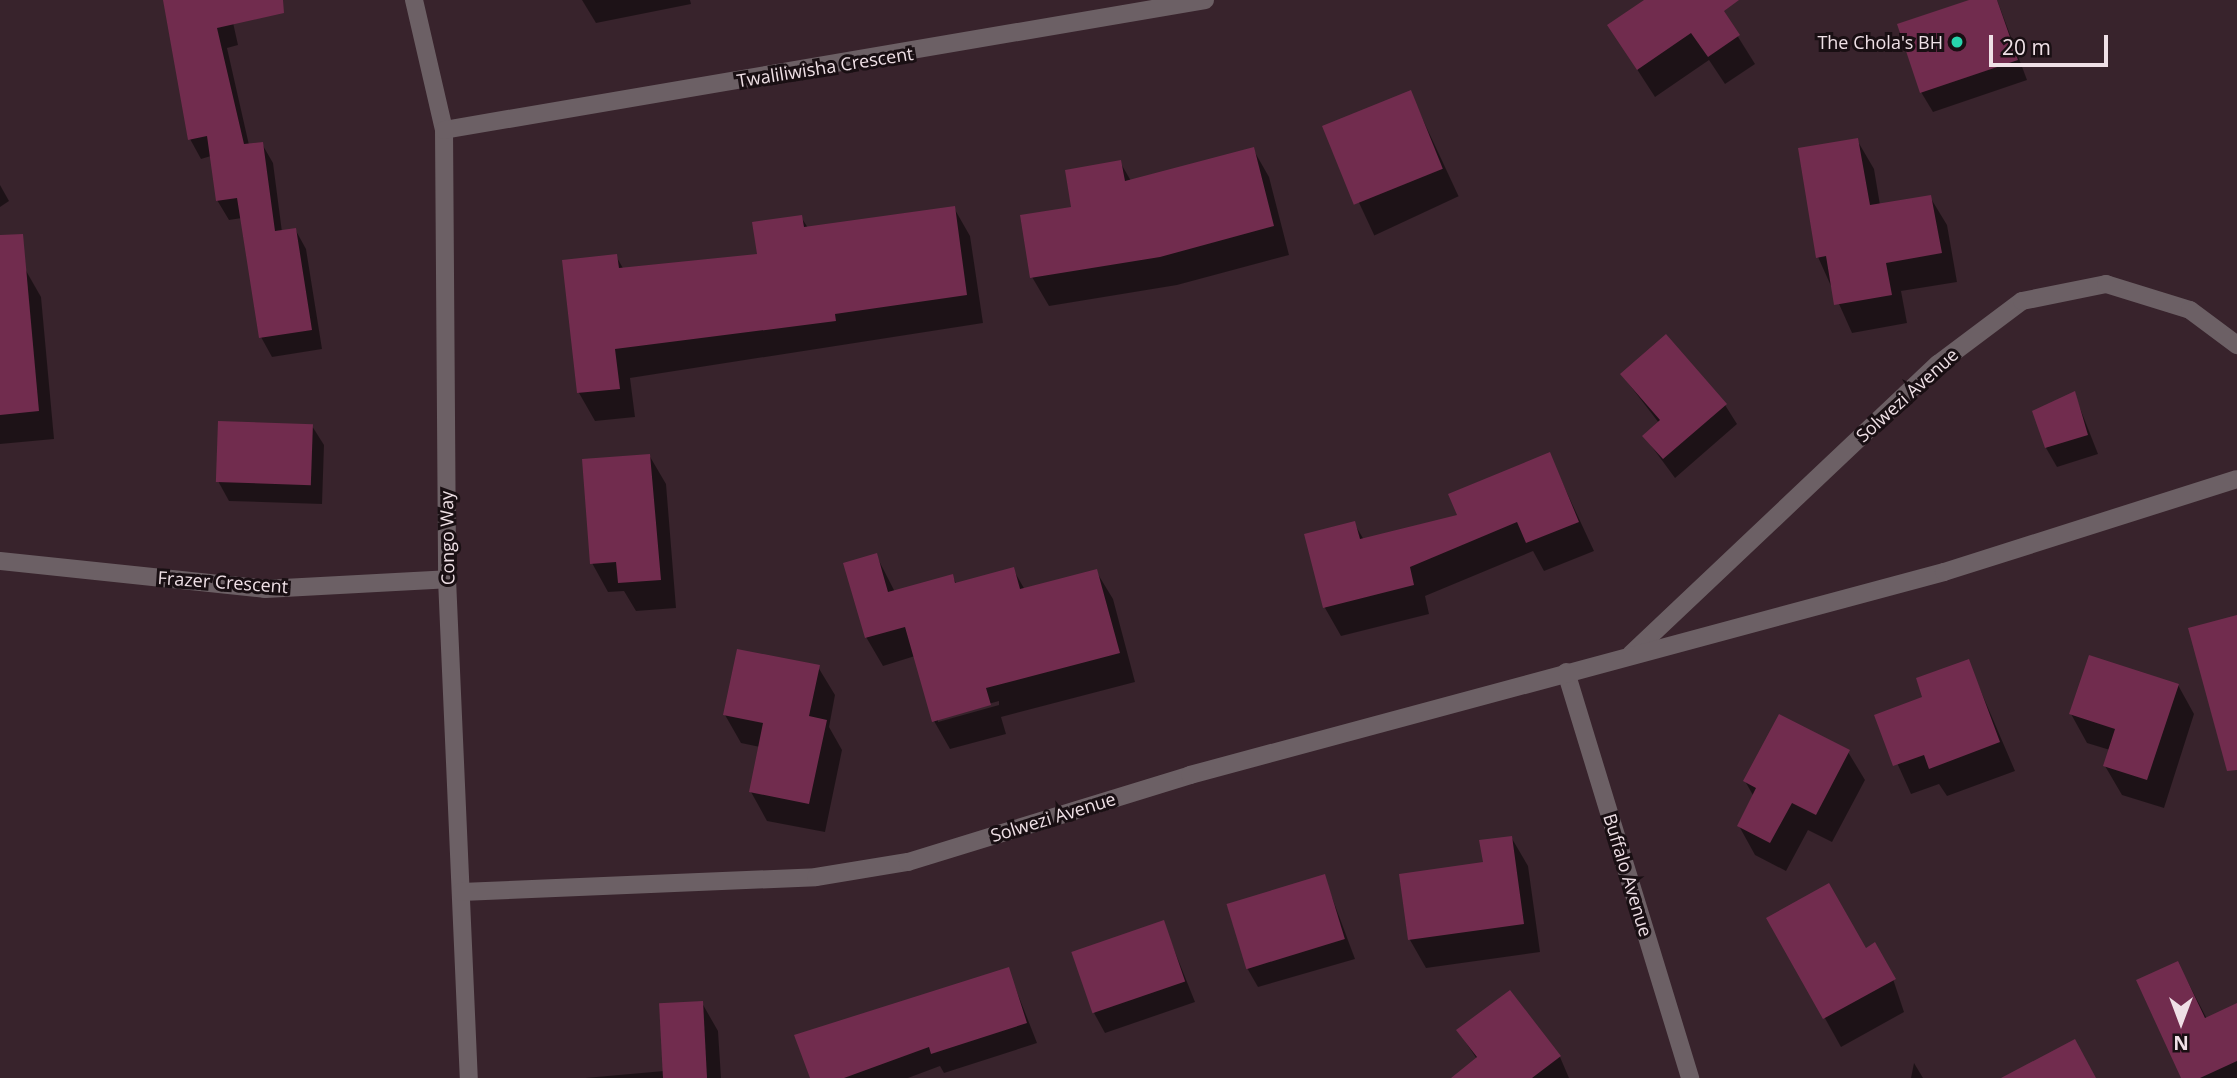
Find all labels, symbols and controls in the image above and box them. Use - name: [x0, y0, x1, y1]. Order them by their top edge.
- scale bar: [1992, 21, 2111, 65]
- place label: The Chola's BH: [1817, 31, 1943, 53]
- text: 20 m: [2002, 33, 2051, 61]
- marker: The Chola's BH: [1949, 34, 1965, 50]
- street label: Twaliliwisha Crescent: [735, 42, 915, 92]
- street label: Solwezi Avenue: [1852, 344, 1962, 446]
- street label: Congo Way: [435, 491, 459, 585]
- street label: Frazer Crescent: [157, 567, 289, 597]
- street label: Solwezi Avenue: [988, 788, 1118, 846]
- street label: Buffalo Avenue: [1599, 811, 1657, 939]
- north arrow: [2146, 987, 2216, 1057]
- text: N: [2173, 1030, 2189, 1056]

